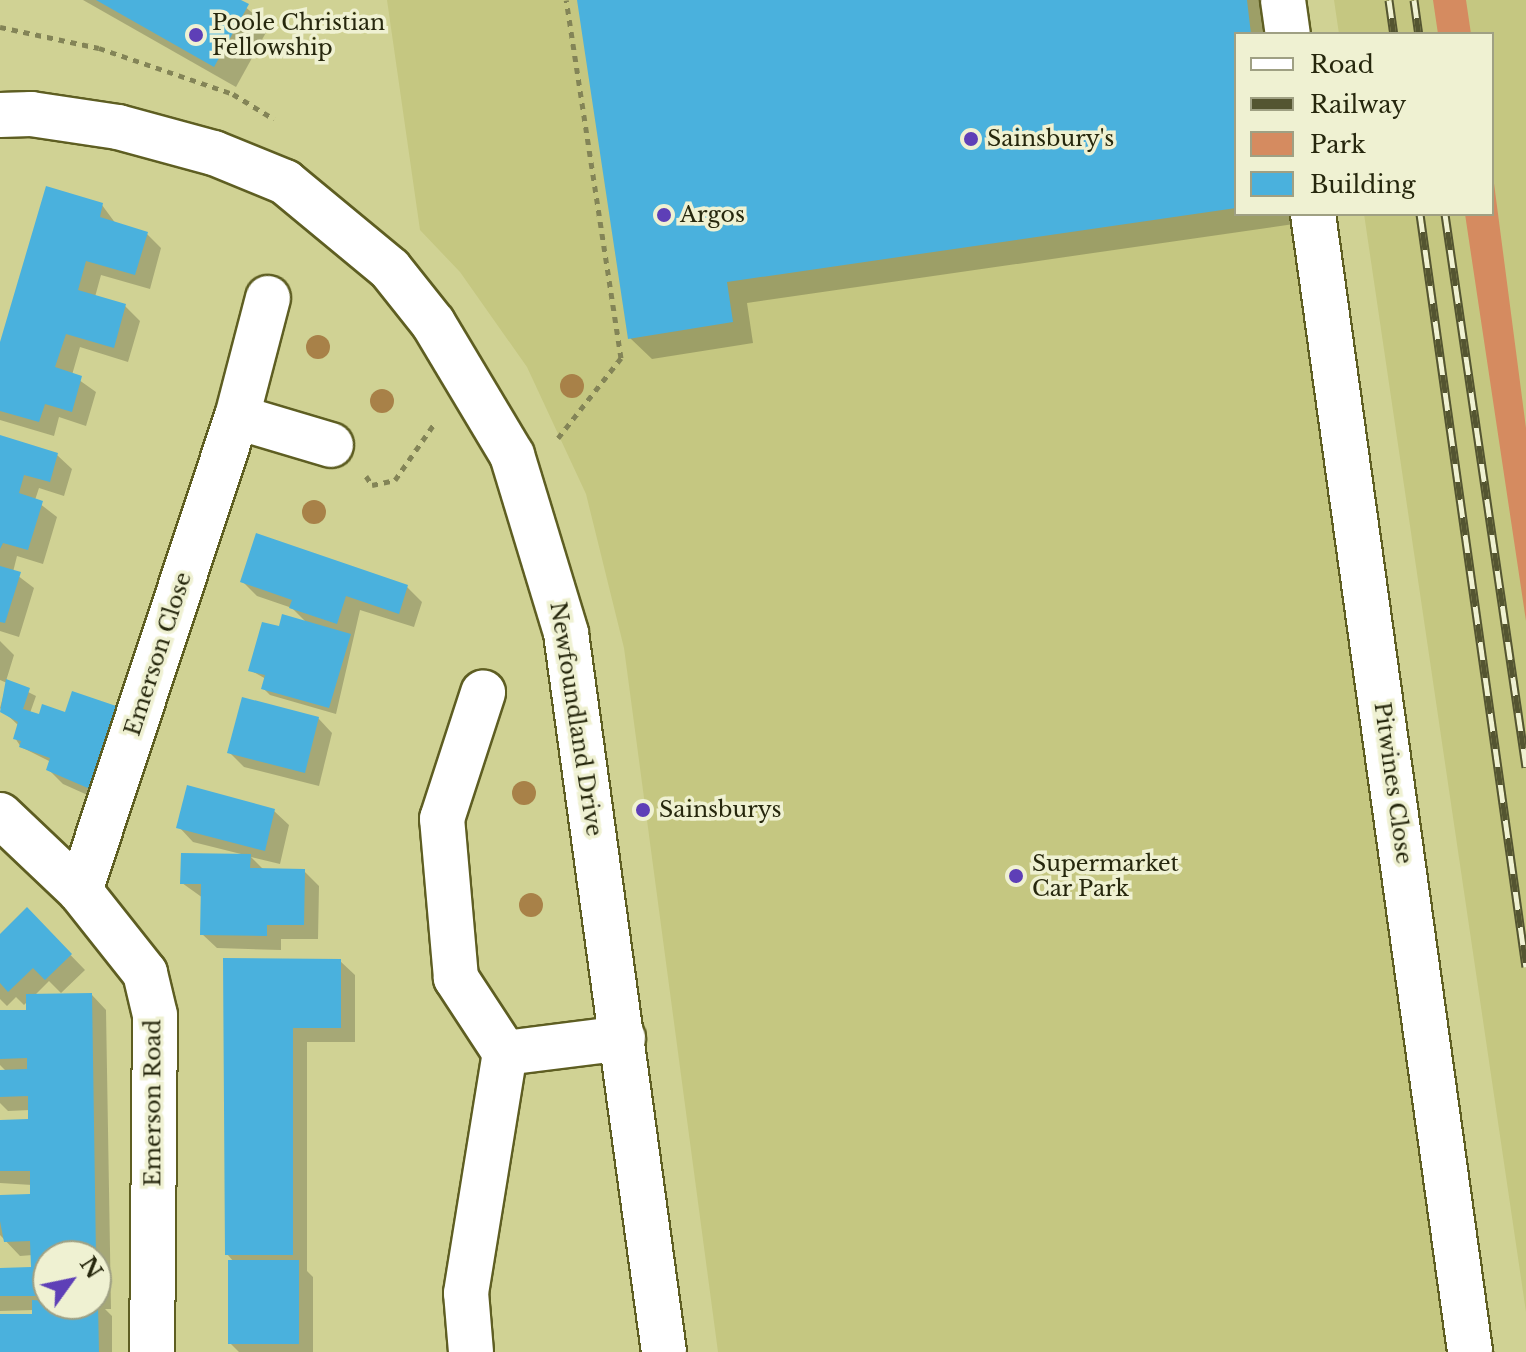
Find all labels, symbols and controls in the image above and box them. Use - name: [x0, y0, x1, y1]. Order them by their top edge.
- place label: Poole Christian Fellowship: [212, 9, 385, 60]
- marker: Poole Christian Fellowship: [187, 26, 205, 44]
- legend: [1234, 32, 1494, 216]
- text: Road: [1310, 50, 1374, 79]
- text: Railway: [1310, 90, 1406, 119]
- place label: Sainsbury's: [987, 126, 1114, 152]
- marker: Sainsbury's: [962, 130, 980, 148]
- text: Park: [1310, 130, 1366, 159]
- text: Building: [1310, 170, 1416, 199]
- place label: Argos: [680, 202, 745, 228]
- marker: Argos: [655, 206, 673, 224]
- street label: Emerson Close: [119, 569, 197, 739]
- street label: Newfoundland Drive: [544, 600, 608, 838]
- street label: Pitwines Close: [1369, 700, 1417, 866]
- place label: Sainsburys: [659, 797, 781, 823]
- marker: Sainsburys: [634, 801, 652, 819]
- place label: Supermarket Car Park: [1032, 850, 1179, 902]
- marker: Supermarket Car Park: [1007, 867, 1025, 885]
- street label: Emerson Road: [140, 1019, 166, 1187]
- north arrow: [32, 1240, 112, 1320]
- text: N: [74, 1252, 108, 1284]

